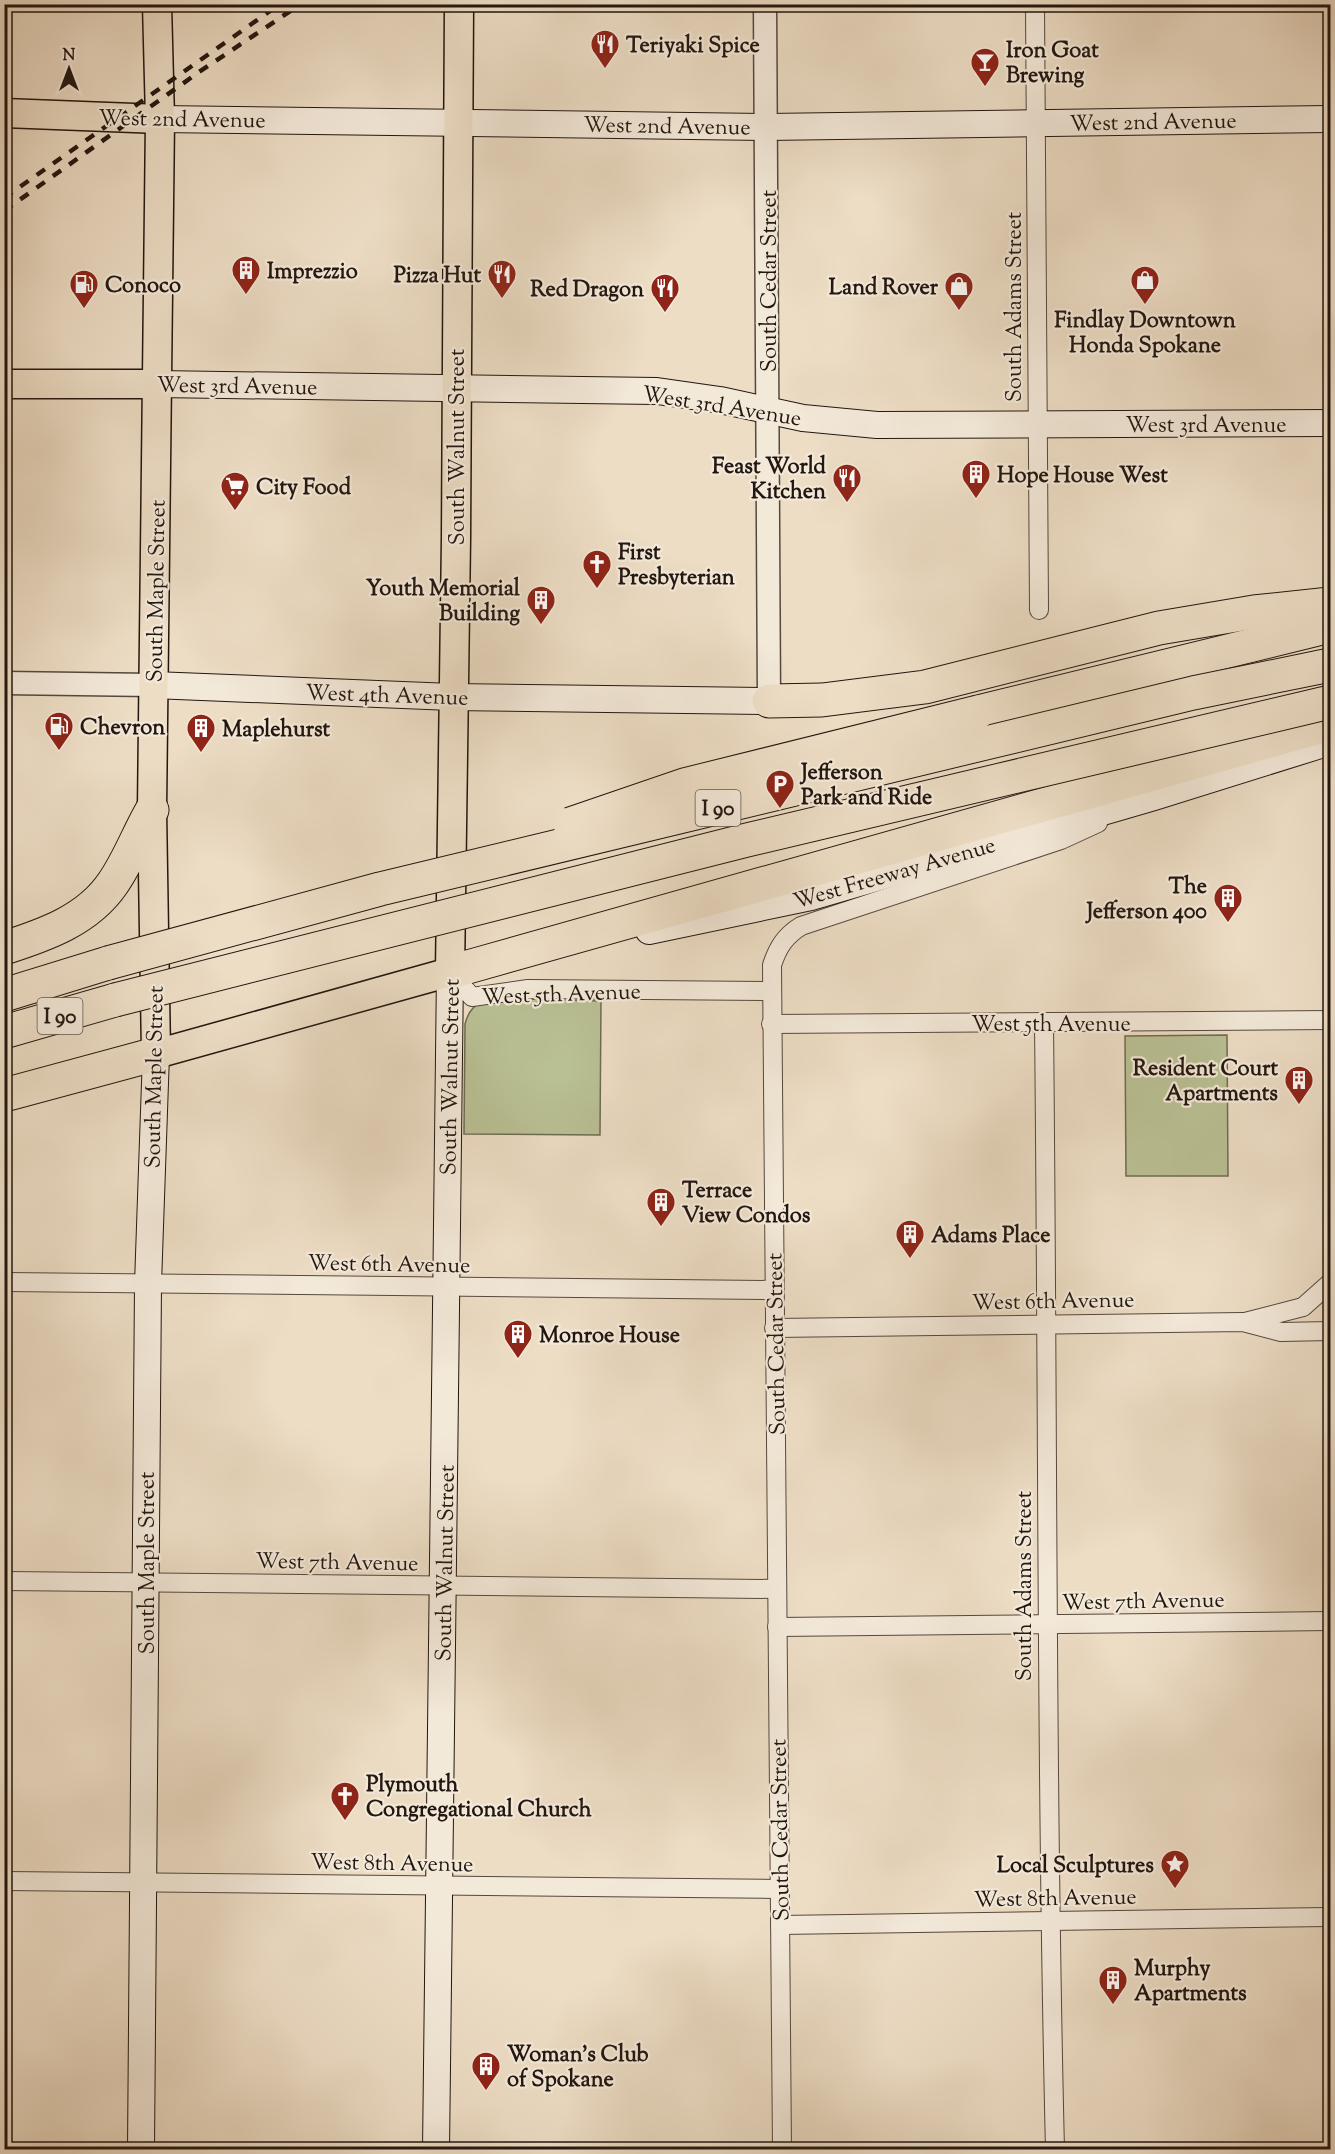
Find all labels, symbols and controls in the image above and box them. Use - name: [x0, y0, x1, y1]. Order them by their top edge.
- restaurant icon: Teriyaki Spice: [589, 28, 621, 70]
- place label: Teriyaki Spice: [626, 31, 760, 63]
- place label: Iron Goat Brewing: [1006, 36, 1099, 93]
- north arrow: [39, 39, 99, 99]
- text: N: [63, 45, 76, 68]
- bar icon: Iron Goat Brewing: [969, 46, 1001, 88]
- street label: West 2nd Avenue: [98, 104, 266, 138]
- street label: West 2nd Avenue: [1069, 107, 1237, 141]
- street label: West 2nd Avenue: [583, 111, 751, 145]
- street label: South Cedar Street: [755, 189, 787, 372]
- street label: South Adams Street: [1000, 211, 1032, 402]
- building icon: Imprezzio: [230, 254, 262, 296]
- place label: Imprezzio: [267, 257, 358, 289]
- restaurant icon: Pizza Hut: [486, 258, 518, 300]
- place label: Pizza Hut: [394, 261, 481, 293]
- shop icon: Findlay Downtown Honda Spokane: [1129, 264, 1161, 306]
- fuel station icon: Conoco: [68, 268, 100, 310]
- shop icon: Land Rover: [943, 270, 975, 312]
- place label: Conoco: [105, 271, 181, 303]
- restaurant icon: Red Dragon: [649, 272, 681, 314]
- place label: Land Rover: [829, 273, 939, 305]
- place label: Red Dragon: [530, 275, 644, 307]
- place label: Findlay Downtown Honda Spokane: [1054, 306, 1236, 363]
- street label: South Walnut Street: [443, 348, 475, 545]
- street label: West 3rd Avenue: [156, 371, 318, 405]
- street label: West 3rd Avenue: [640, 380, 804, 436]
- street label: West 3rd Avenue: [1126, 411, 1286, 443]
- place label: Feast World Kitchen: [712, 452, 827, 509]
- building icon: Hope House West: [960, 458, 992, 500]
- place label: Hope House West: [997, 461, 1168, 493]
- restaurant icon: Feast World Kitchen: [831, 462, 863, 504]
- supermarket icon: City Food: [219, 470, 251, 512]
- place label: City Food: [256, 473, 352, 505]
- street label: South Maple Street: [140, 499, 176, 683]
- place label: First Presbyterian: [618, 538, 735, 595]
- church icon: First Presbyterian: [581, 548, 613, 590]
- place label: Youth Memorial Building: [366, 574, 521, 631]
- building icon: Youth Memorial Building: [525, 584, 557, 626]
- street label: West 4th Avenue: [305, 678, 469, 716]
- fuel station icon: Chevron: [43, 710, 75, 752]
- building icon: Maplehurst: [185, 712, 217, 754]
- place label: Chevron: [80, 713, 165, 745]
- place label: Maplehurst: [222, 715, 331, 747]
- place label: Jefferson Park and Ride: [799, 758, 932, 815]
- parking icon: Jefferson Park and Ride: [764, 768, 796, 810]
- road number: I 90: [696, 790, 740, 826]
- street label: West Freeway Avenue: [790, 831, 1000, 919]
- place label: The Jefferson 400: [1084, 872, 1207, 929]
- building icon: The Jefferson 400: [1212, 882, 1244, 924]
- street label: West 5th Avenue: [481, 977, 641, 1015]
- street label: South Walnut Street: [434, 978, 470, 1176]
- street label: South Maple Street: [138, 985, 174, 1169]
- road number: I 90: [38, 998, 82, 1034]
- street label: West 5th Avenue: [971, 1010, 1131, 1042]
- place label: Resident Court Apartments: [1133, 1054, 1278, 1111]
- building icon: Resident Court Apartments: [1283, 1064, 1315, 1106]
- place label: Terrace View Condos: [682, 1176, 811, 1233]
- building icon: Terrace View Condos: [645, 1186, 677, 1228]
- building icon: Adams Place: [894, 1218, 926, 1260]
- place label: Adams Place: [931, 1221, 1050, 1253]
- street label: West 6th Avenue: [307, 1249, 471, 1283]
- street label: South Cedar Street: [760, 1252, 796, 1435]
- street label: West 6th Avenue: [971, 1286, 1135, 1320]
- building icon: Monroe House: [502, 1318, 534, 1360]
- place label: Monroe House: [539, 1321, 680, 1353]
- street label: South Walnut Street: [429, 1464, 465, 1662]
- street label: South Maple Street: [133, 1471, 165, 1654]
- street label: South Adams Street: [1010, 1490, 1042, 1681]
- street label: West 7th Avenue: [255, 1547, 419, 1581]
- street label: West 7th Avenue: [1061, 1586, 1225, 1620]
- street label: South Cedar Street: [764, 1738, 800, 1921]
- place label: Plymouth Congregational Church: [366, 1770, 592, 1827]
- church icon: Plymouth Congregational Church: [329, 1780, 361, 1822]
- street label: West 8th Avenue: [310, 1848, 474, 1882]
- place icon: Local Sculptures: [1159, 1848, 1191, 1890]
- place label: Local Sculptures: [997, 1851, 1154, 1883]
- street label: West 8th Avenue: [973, 1883, 1137, 1917]
- place label: Murphy Apartments: [1134, 1954, 1247, 2011]
- building icon: Murphy Apartments: [1097, 1964, 1129, 2006]
- place label: Woman's Club of Spokane: [507, 2040, 649, 2097]
- building icon: Woman's Club of Spokane: [470, 2050, 502, 2092]

